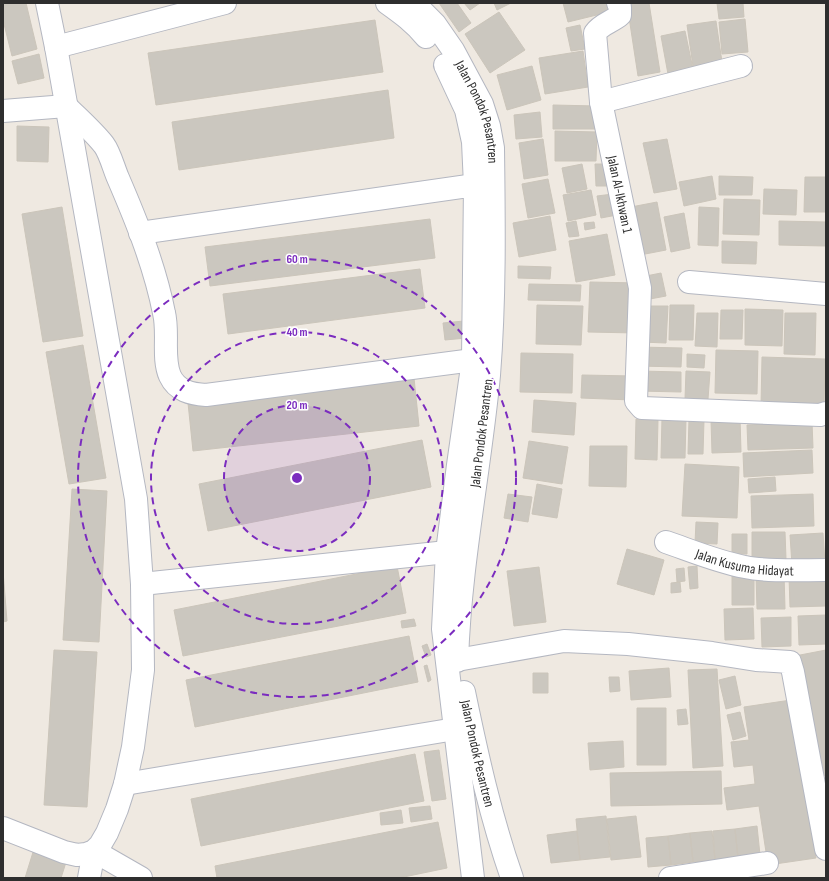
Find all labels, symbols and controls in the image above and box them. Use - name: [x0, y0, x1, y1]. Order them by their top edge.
- street label: Jalan Pondok Pesantren: [451, 57, 501, 164]
- street label: Jalan Al-Ikhwan 1: [603, 153, 636, 235]
- text: 60 m: [286, 252, 308, 267]
- text: 40 m: [286, 325, 308, 340]
- street label: Jalan Pondok Pesantren: [466, 378, 497, 489]
- text: 20 m: [287, 398, 307, 413]
- centre of rings: [290, 471, 304, 485]
- street label: Jalan Kusuma Hidayat: [692, 545, 794, 579]
- street label: Jalan Pondok Pesantren: [457, 698, 498, 809]

